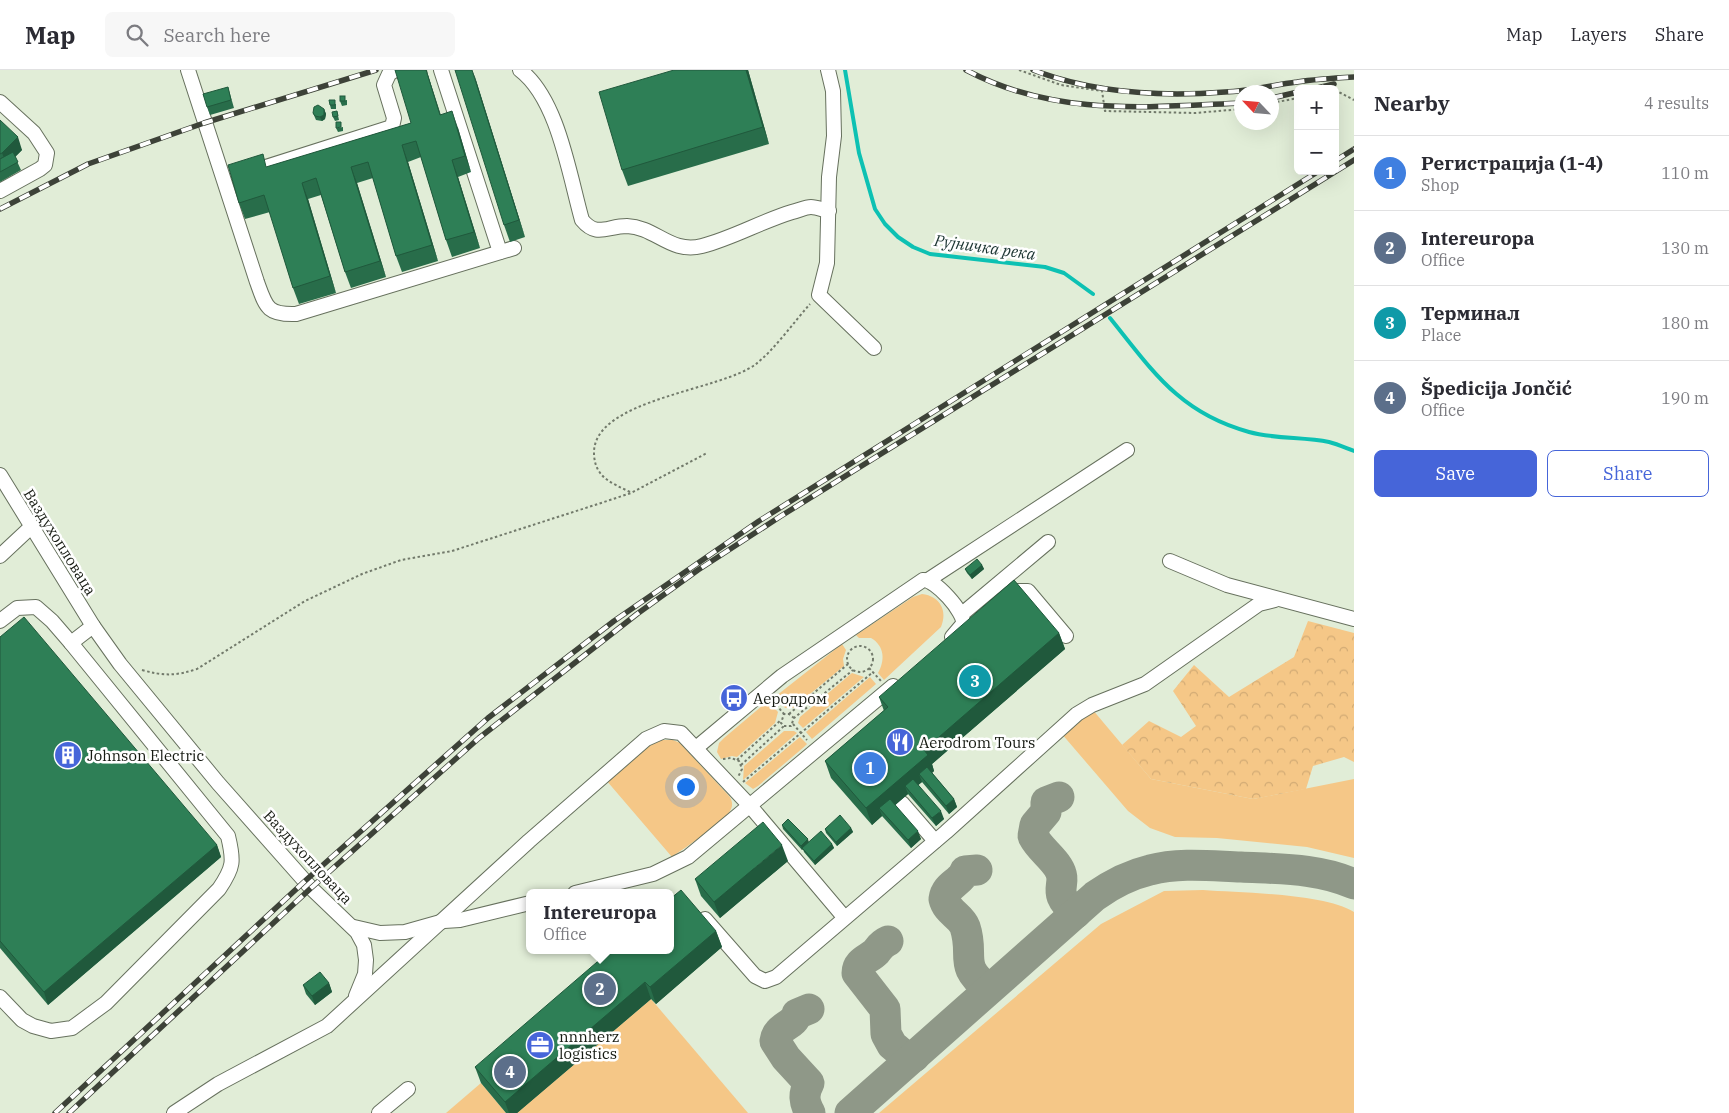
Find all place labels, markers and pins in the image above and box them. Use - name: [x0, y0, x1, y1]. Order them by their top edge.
- pin: 3: [959, 662, 991, 700]
- bus stop icon: Аеродром: [719, 683, 749, 713]
- place label: Аеродром: [753, 689, 827, 708]
- restaurant icon: Aerodrom Tours: [885, 727, 915, 757]
- place label: Aerodrom Tours: [919, 733, 1035, 752]
- building icon: Johnson Electric: [53, 740, 83, 770]
- place label: Johnson Electric: [87, 746, 205, 765]
- pin: 1: [854, 749, 886, 787]
- pin: 2: [584, 970, 616, 1008]
- place label: nnnherz logistics: [559, 1027, 619, 1063]
- office icon: nnnherz logistics: [525, 1030, 555, 1060]
- pin: 4: [494, 1053, 526, 1091]

